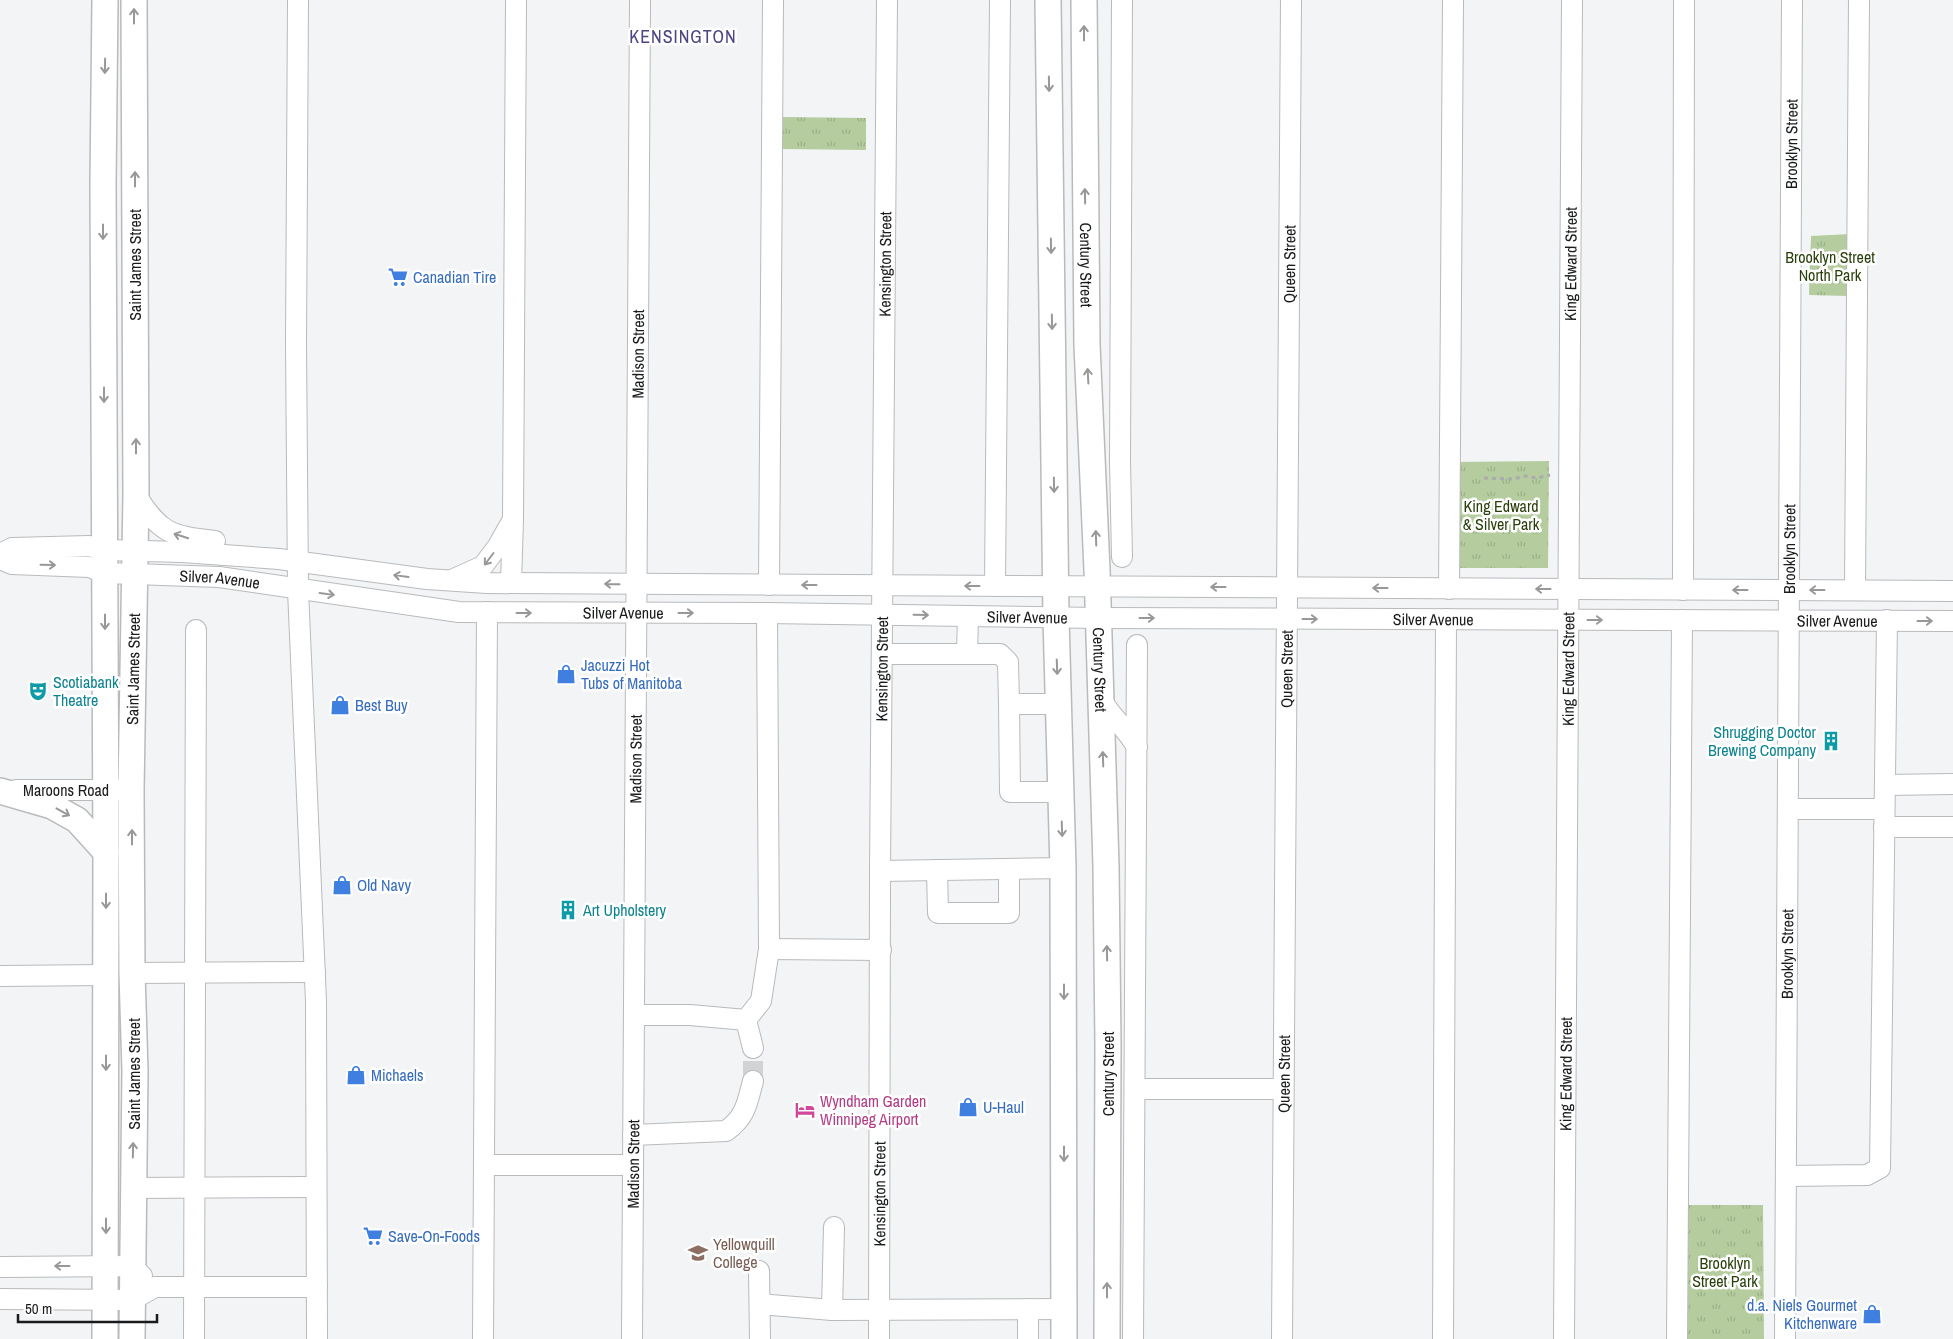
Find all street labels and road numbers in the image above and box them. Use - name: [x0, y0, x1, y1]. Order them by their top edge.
- street label: Brooklyn Street: [1780, 99, 1802, 189]
- street label: King Edward Street: [1559, 207, 1582, 321]
- street label: Saint James Street: [124, 209, 146, 321]
- street label: Kensington Street: [873, 211, 896, 317]
- street label: Century Street: [1075, 223, 1098, 308]
- street label: Queen Street: [1278, 225, 1300, 303]
- street label: Madison Street: [627, 309, 649, 399]
- street label: Brooklyn Street: [1778, 504, 1800, 594]
- street label: Silver Avenue: [179, 565, 261, 594]
- street label: Silver Avenue: [583, 601, 664, 624]
- street label: Silver Avenue: [987, 605, 1068, 629]
- street label: Silver Avenue: [1393, 608, 1474, 630]
- street label: Silver Avenue: [1797, 609, 1878, 632]
- street label: King Edward Street: [1557, 612, 1579, 726]
- street label: Saint James Street: [121, 613, 145, 725]
- street label: Kensington Street: [870, 616, 893, 722]
- street label: Century Street: [1088, 627, 1112, 713]
- street label: Queen Street: [1275, 630, 1298, 708]
- street label: Madison Street: [624, 714, 647, 804]
- street label: Maroons Road: [23, 779, 109, 801]
- street label: Brooklyn Street: [1776, 909, 1798, 999]
- street label: King Edward Street: [1554, 1017, 1577, 1131]
- street label: Saint James Street: [123, 1018, 145, 1130]
- street label: Century Street: [1097, 1031, 1119, 1116]
- street label: Queen Street: [1273, 1035, 1295, 1113]
- street label: Madison Street: [622, 1119, 644, 1209]
- street label: Kensington Street: [868, 1141, 890, 1247]

